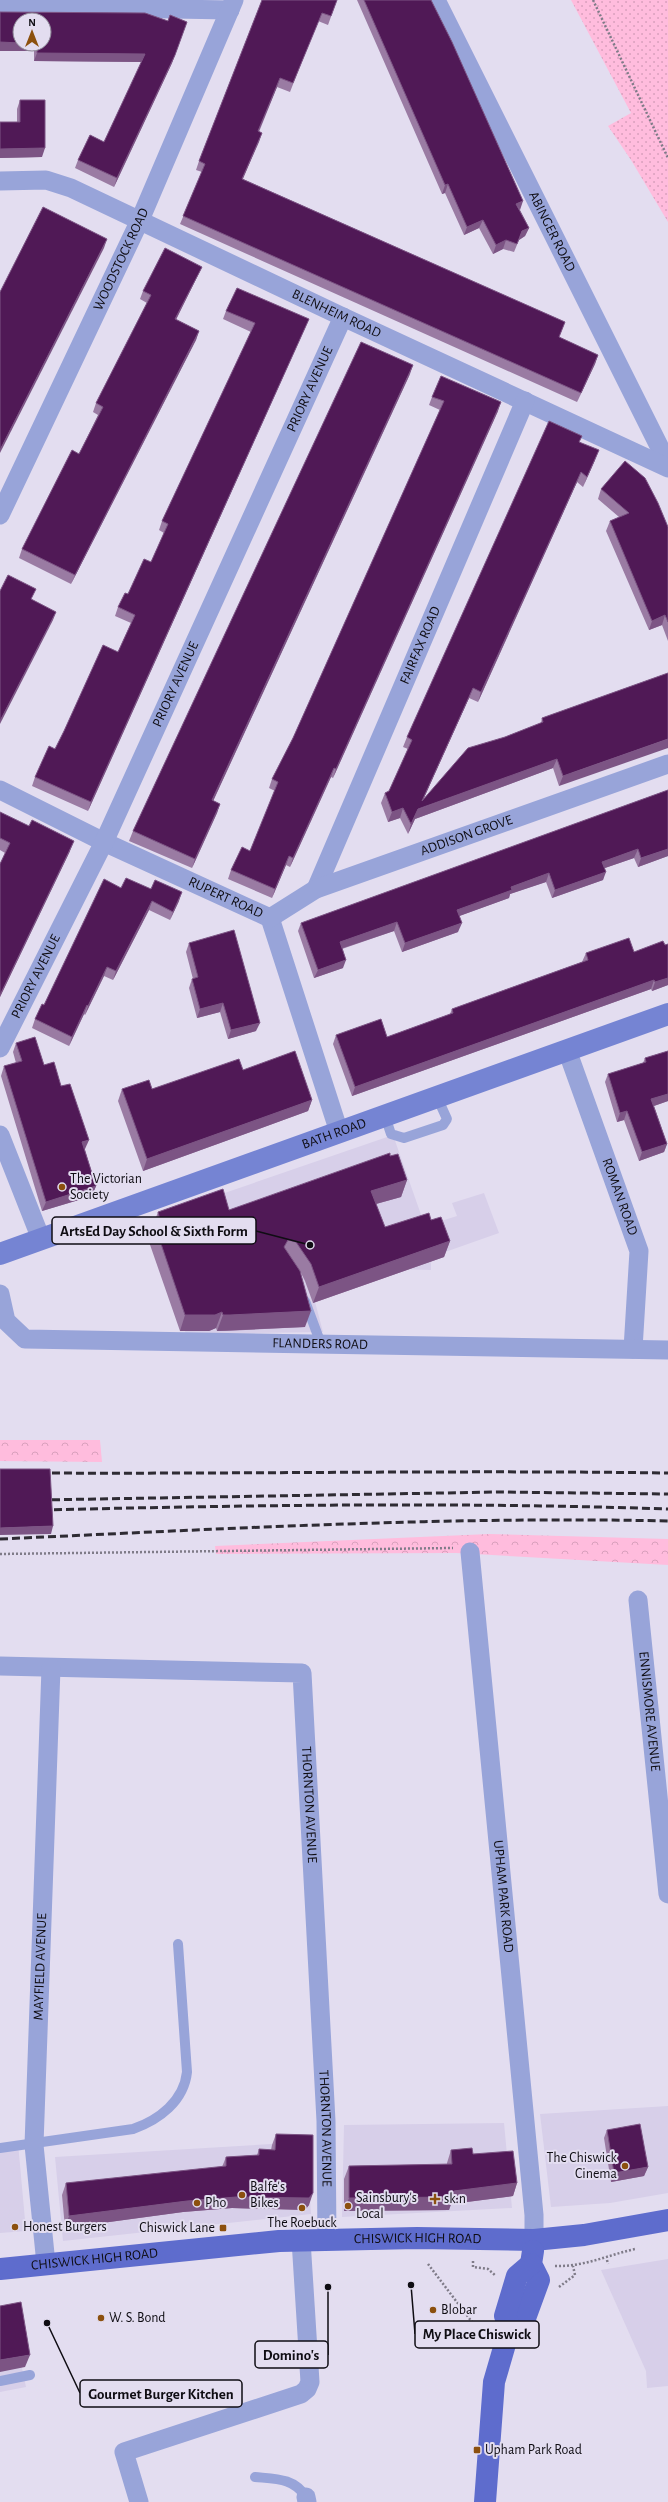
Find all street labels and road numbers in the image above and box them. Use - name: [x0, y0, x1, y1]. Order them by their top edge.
- street label: ABINGER ROAD: [526, 189, 578, 274]
- street label: WOODSTOCK ROAD: [91, 206, 151, 313]
- street label: BLENHEIM ROAD: [290, 287, 383, 341]
- street label: PRIORY AVENUE: [285, 344, 336, 434]
- street label: FAIRFAX ROAD: [398, 604, 443, 686]
- street label: PRIORY AVENUE: [150, 639, 201, 729]
- street label: ADDISON GROVE: [419, 813, 515, 858]
- street label: RUPERT ROAD: [186, 875, 265, 921]
- street label: PRIORY AVENUE: [9, 932, 63, 1021]
- street label: BATH ROAD: [300, 1116, 368, 1152]
- street label: ROMAN ROAD: [599, 1156, 640, 1237]
- street label: FLANDERS ROAD: [272, 1336, 368, 1352]
- street label: ENNISMORE AVENUE: [636, 1651, 662, 1772]
- street label: THORNTON AVENUE: [299, 1746, 319, 1864]
- street label: UPHAM PARK ROAD: [491, 1839, 516, 1953]
- street label: MAYFIELD AVENUE: [31, 1913, 49, 2021]
- street label: THORNTON AVENUE: [316, 2070, 334, 2187]
- street label: CHISWICK HIGH ROAD: [354, 2231, 481, 2246]
- street label: CHISWICK HIGH ROAD: [30, 2246, 159, 2273]

